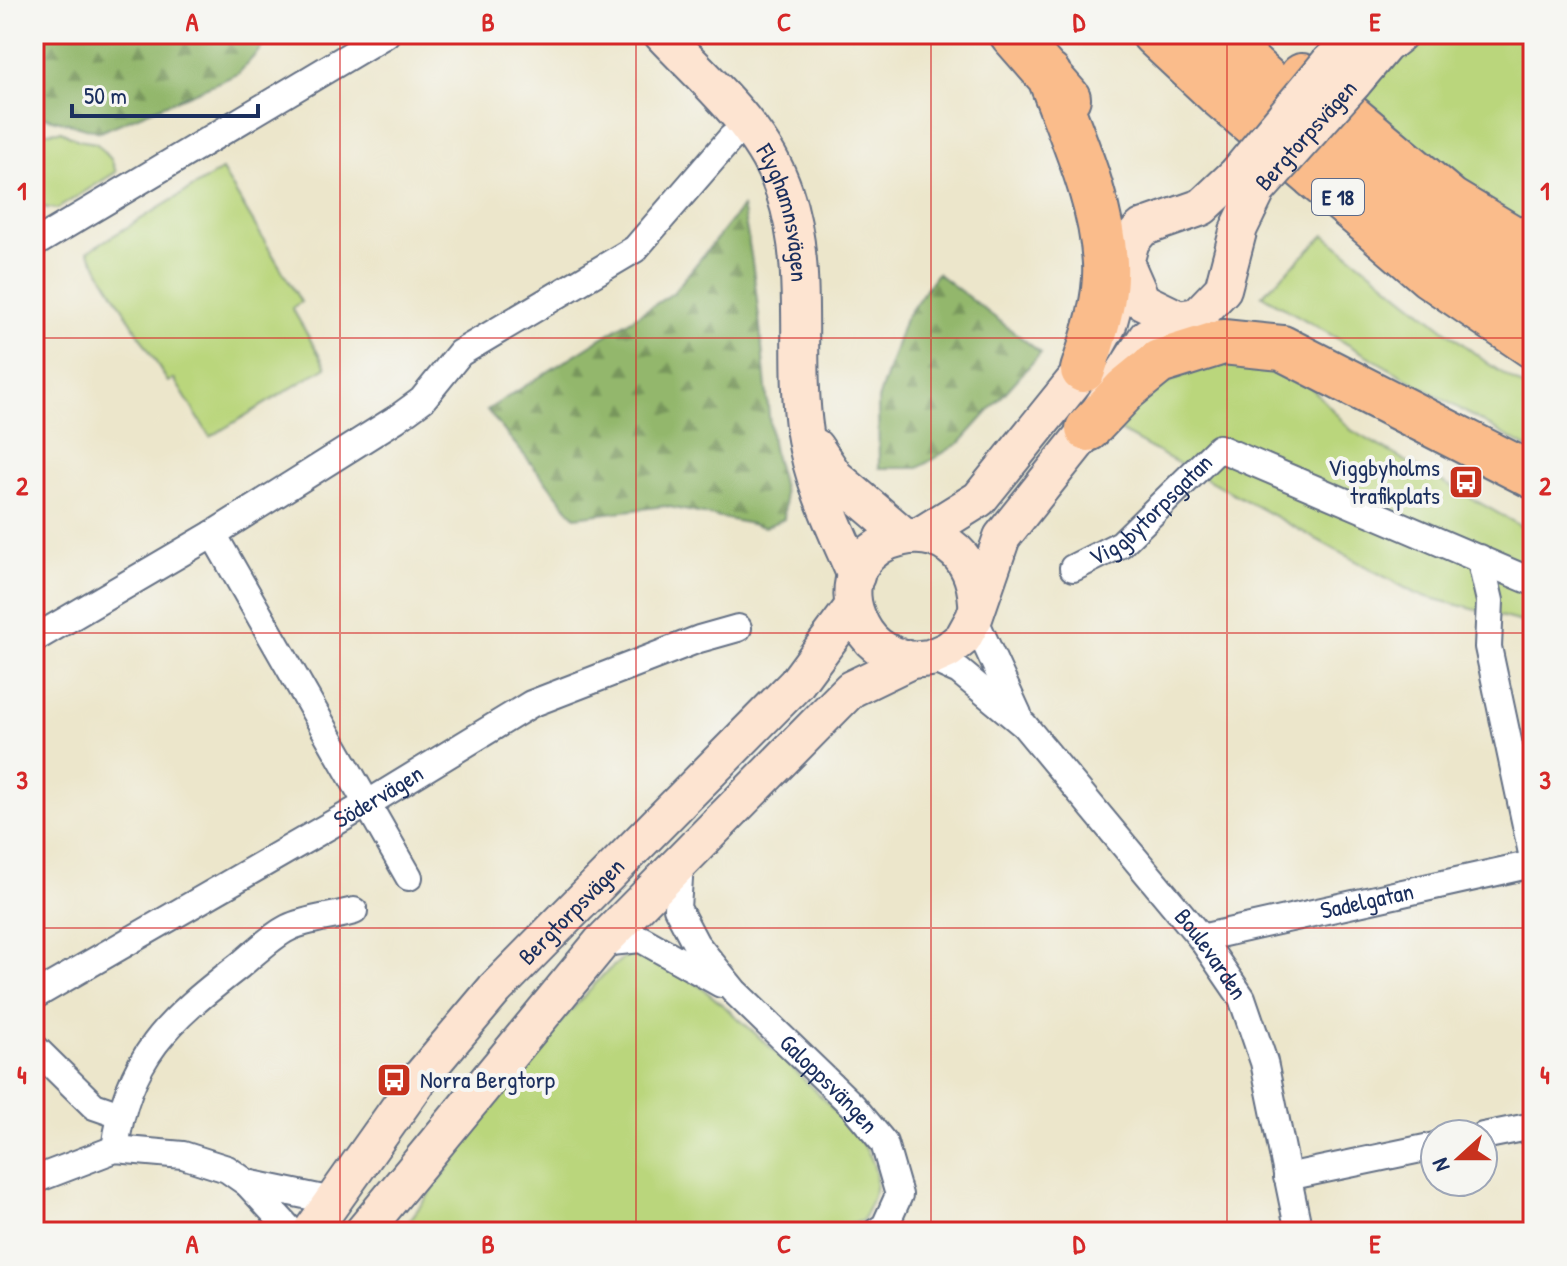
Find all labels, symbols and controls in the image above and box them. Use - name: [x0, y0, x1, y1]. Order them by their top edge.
- text: A: [186, 4, 199, 39]
- text: B: [481, 4, 495, 39]
- text: C: [777, 4, 791, 39]
- text: D: [1073, 4, 1086, 39]
- text: E: [1369, 4, 1381, 39]
- scale bar: [72, 68, 258, 118]
- street label: Bergtorpsvägen: [1247, 72, 1363, 197]
- text: 50 m: [84, 79, 127, 111]
- street label: Flyghamnsvägen: [749, 137, 816, 283]
- text: 1: [17, 173, 27, 208]
- text: 1: [1540, 173, 1550, 208]
- road number: E 18: [1312, 179, 1364, 215]
- street label: Viggbytorpsgatan: [1083, 446, 1219, 572]
- place label: Viggbyholms trafikplats: [1328, 451, 1440, 511]
- bus stop icon: Viggbyholms trafikplats: [1447, 463, 1485, 501]
- text: 2: [16, 468, 29, 503]
- text: 2: [1539, 468, 1552, 503]
- street label: Södervägen: [327, 757, 429, 835]
- text: 3: [16, 762, 28, 797]
- text: 3: [1539, 762, 1551, 797]
- street label: Bergtorpsvägen: [511, 850, 631, 971]
- street label: Sadelgatan: [1317, 874, 1416, 926]
- street label: Boulevarden: [1168, 901, 1255, 1006]
- street label: Galoppsvängen: [773, 1027, 886, 1140]
- text: 4: [17, 1057, 27, 1092]
- text: 4: [1540, 1057, 1550, 1092]
- bus stop icon: Norra Bergtorp: [375, 1061, 413, 1099]
- place label: Norra Bergtorp: [420, 1063, 555, 1095]
- north arrow: [1419, 1118, 1499, 1198]
- text: N: [1424, 1154, 1456, 1176]
- text: A: [186, 1226, 199, 1261]
- text: B: [481, 1226, 495, 1261]
- text: C: [777, 1226, 791, 1261]
- text: D: [1073, 1226, 1086, 1261]
- text: E: [1369, 1226, 1381, 1261]

